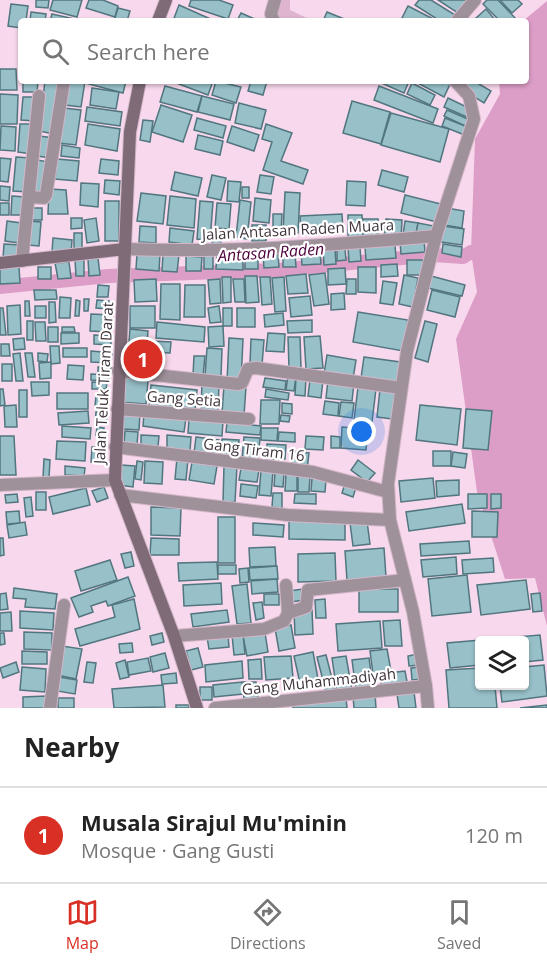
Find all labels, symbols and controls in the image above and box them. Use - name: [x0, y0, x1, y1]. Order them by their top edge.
- search box: [18, 18, 529, 84]
- icon: search: [39, 35, 72, 68]
- text: Search here: [87, 36, 210, 66]
- street label: Jalan Antasan Raden Muara: [199, 214, 394, 244]
- water label: Antasan Raden: [216, 237, 325, 267]
- street label: Jalan Teluk Tiram Darat: [89, 301, 117, 467]
- pin: 1: [124, 336, 162, 382]
- street label: Gang Setia: [146, 385, 222, 411]
- your location: [347, 417, 376, 446]
- street label: Gang Tiram 16: [202, 433, 306, 465]
- map controls: [475, 636, 529, 690]
- button: layers: [475, 636, 529, 690]
- street label: Gang Muhammadiyah: [241, 663, 397, 699]
- text: Nearby: [24, 729, 119, 765]
- text: Musala Sirajul Mu'minin: [81, 807, 347, 837]
- text: 1: [38, 822, 49, 849]
- text: 120 m: [465, 822, 523, 849]
- text: Mosque · Gang Gusti: [81, 837, 274, 864]
- tab: Map: [66, 896, 99, 954]
- tab: Directions: [230, 896, 306, 954]
- tab: Saved: [437, 896, 481, 954]

